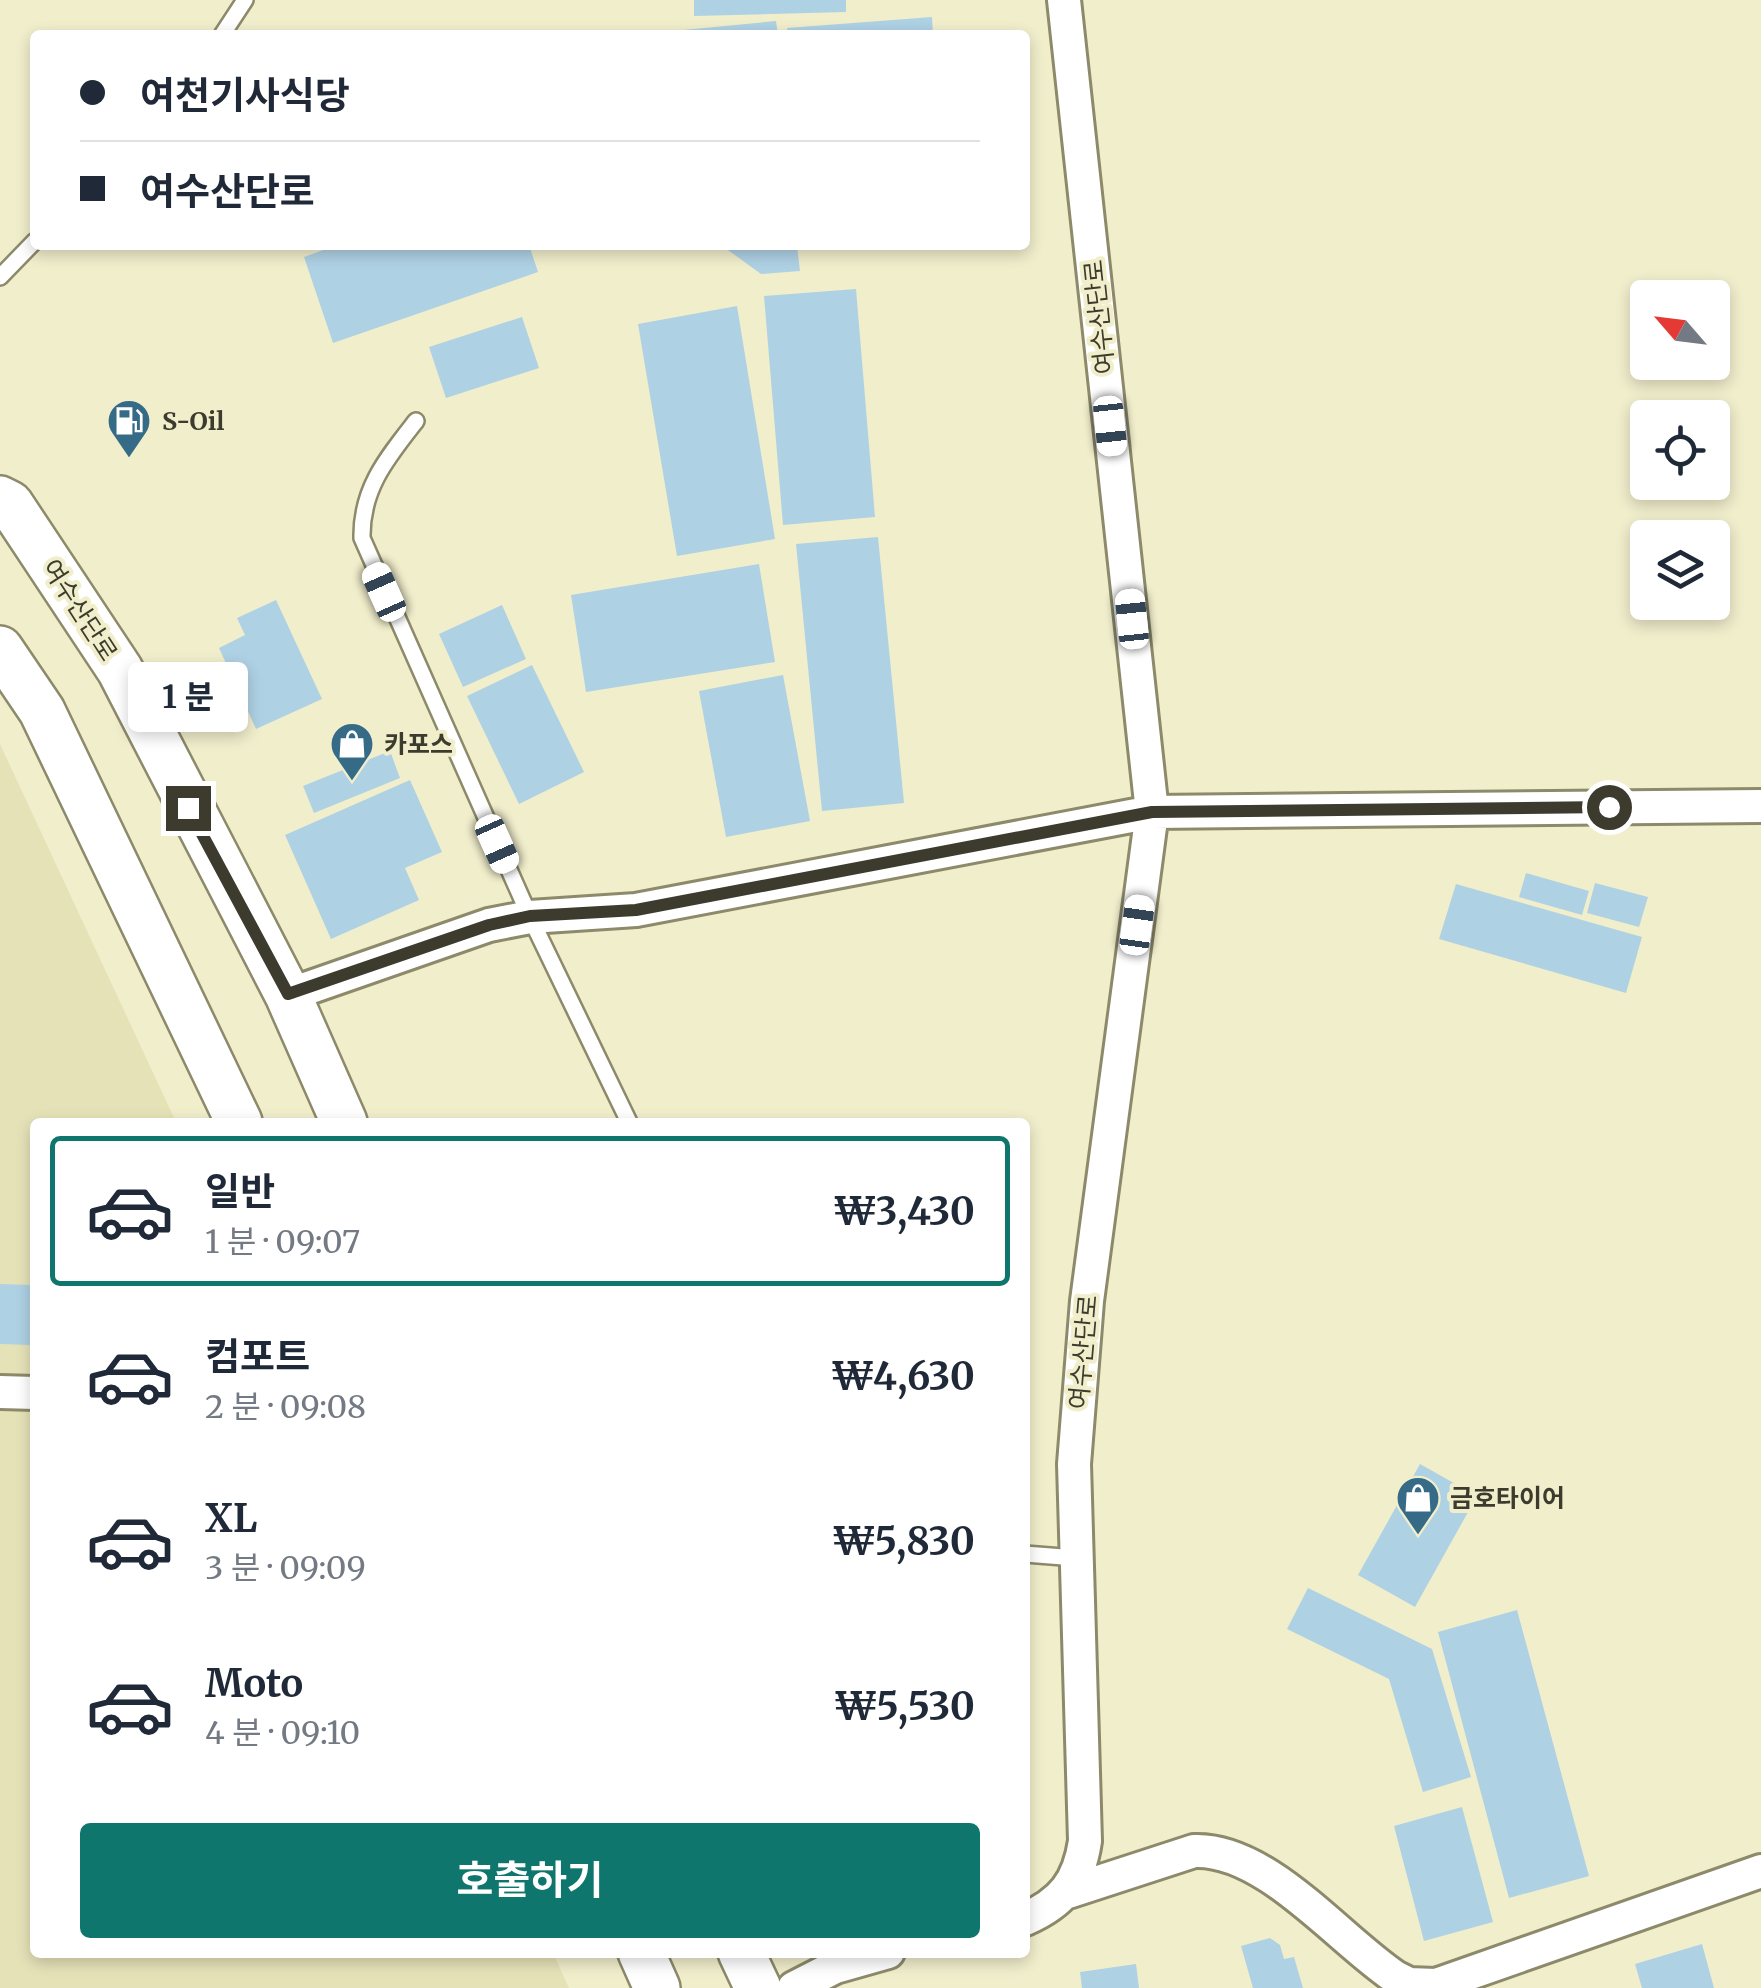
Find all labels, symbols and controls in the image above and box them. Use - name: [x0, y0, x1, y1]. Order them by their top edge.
- text: 여천기사식당: [140, 72, 350, 119]
- text: 여수산단로: [140, 168, 315, 215]
- street label: 여수산단로: [1077, 258, 1121, 376]
- north arrow: [1630, 280, 1730, 380]
- map controls: [1630, 280, 1730, 620]
- car: [1092, 395, 1128, 457]
- fuel station icon: S-Oil: [106, 398, 152, 459]
- button: locate: [1630, 400, 1730, 500]
- place label: S-Oil: [162, 405, 224, 437]
- button: layers: [1630, 520, 1730, 620]
- street label: 여수산단로: [35, 553, 125, 667]
- car: [358, 558, 410, 626]
- car: [1114, 588, 1150, 650]
- callout: 1 분: [128, 663, 248, 733]
- text: 1 분: [162, 677, 214, 717]
- shop icon: 카포스: [329, 721, 375, 782]
- place label: 카포스: [384, 728, 453, 760]
- route start: [1587, 785, 1632, 830]
- route end: [166, 786, 211, 831]
- car: [471, 810, 523, 878]
- car: [1118, 893, 1156, 957]
- icon: car: [85, 1166, 175, 1256]
- text: 일반: [205, 1168, 275, 1215]
- text: ₩3,430: [834, 1188, 975, 1235]
- text: 1 분 · 09:07: [205, 1222, 360, 1262]
- street label: 여수산단로: [1062, 1293, 1104, 1411]
- icon: car: [85, 1331, 175, 1421]
- text: 컴포트: [205, 1333, 310, 1380]
- text: ₩4,630: [832, 1353, 975, 1400]
- text: 2 분 · 09:08: [205, 1387, 366, 1427]
- shop icon: 금호타이어: [1395, 1475, 1441, 1536]
- place label: 금호타이어: [1450, 1482, 1565, 1514]
- text: XL: [205, 1495, 257, 1542]
- icon: car: [85, 1496, 175, 1586]
- text: ₩5,830: [833, 1518, 975, 1565]
- text: 3 분 · 09:09: [205, 1548, 366, 1588]
- text: Moto: [205, 1660, 303, 1707]
- icon: car: [85, 1661, 175, 1751]
- text: ₩5,530: [834, 1683, 975, 1730]
- text: 4 분 · 09:10: [205, 1713, 360, 1753]
- button: 호출하기: [80, 1823, 980, 1938]

